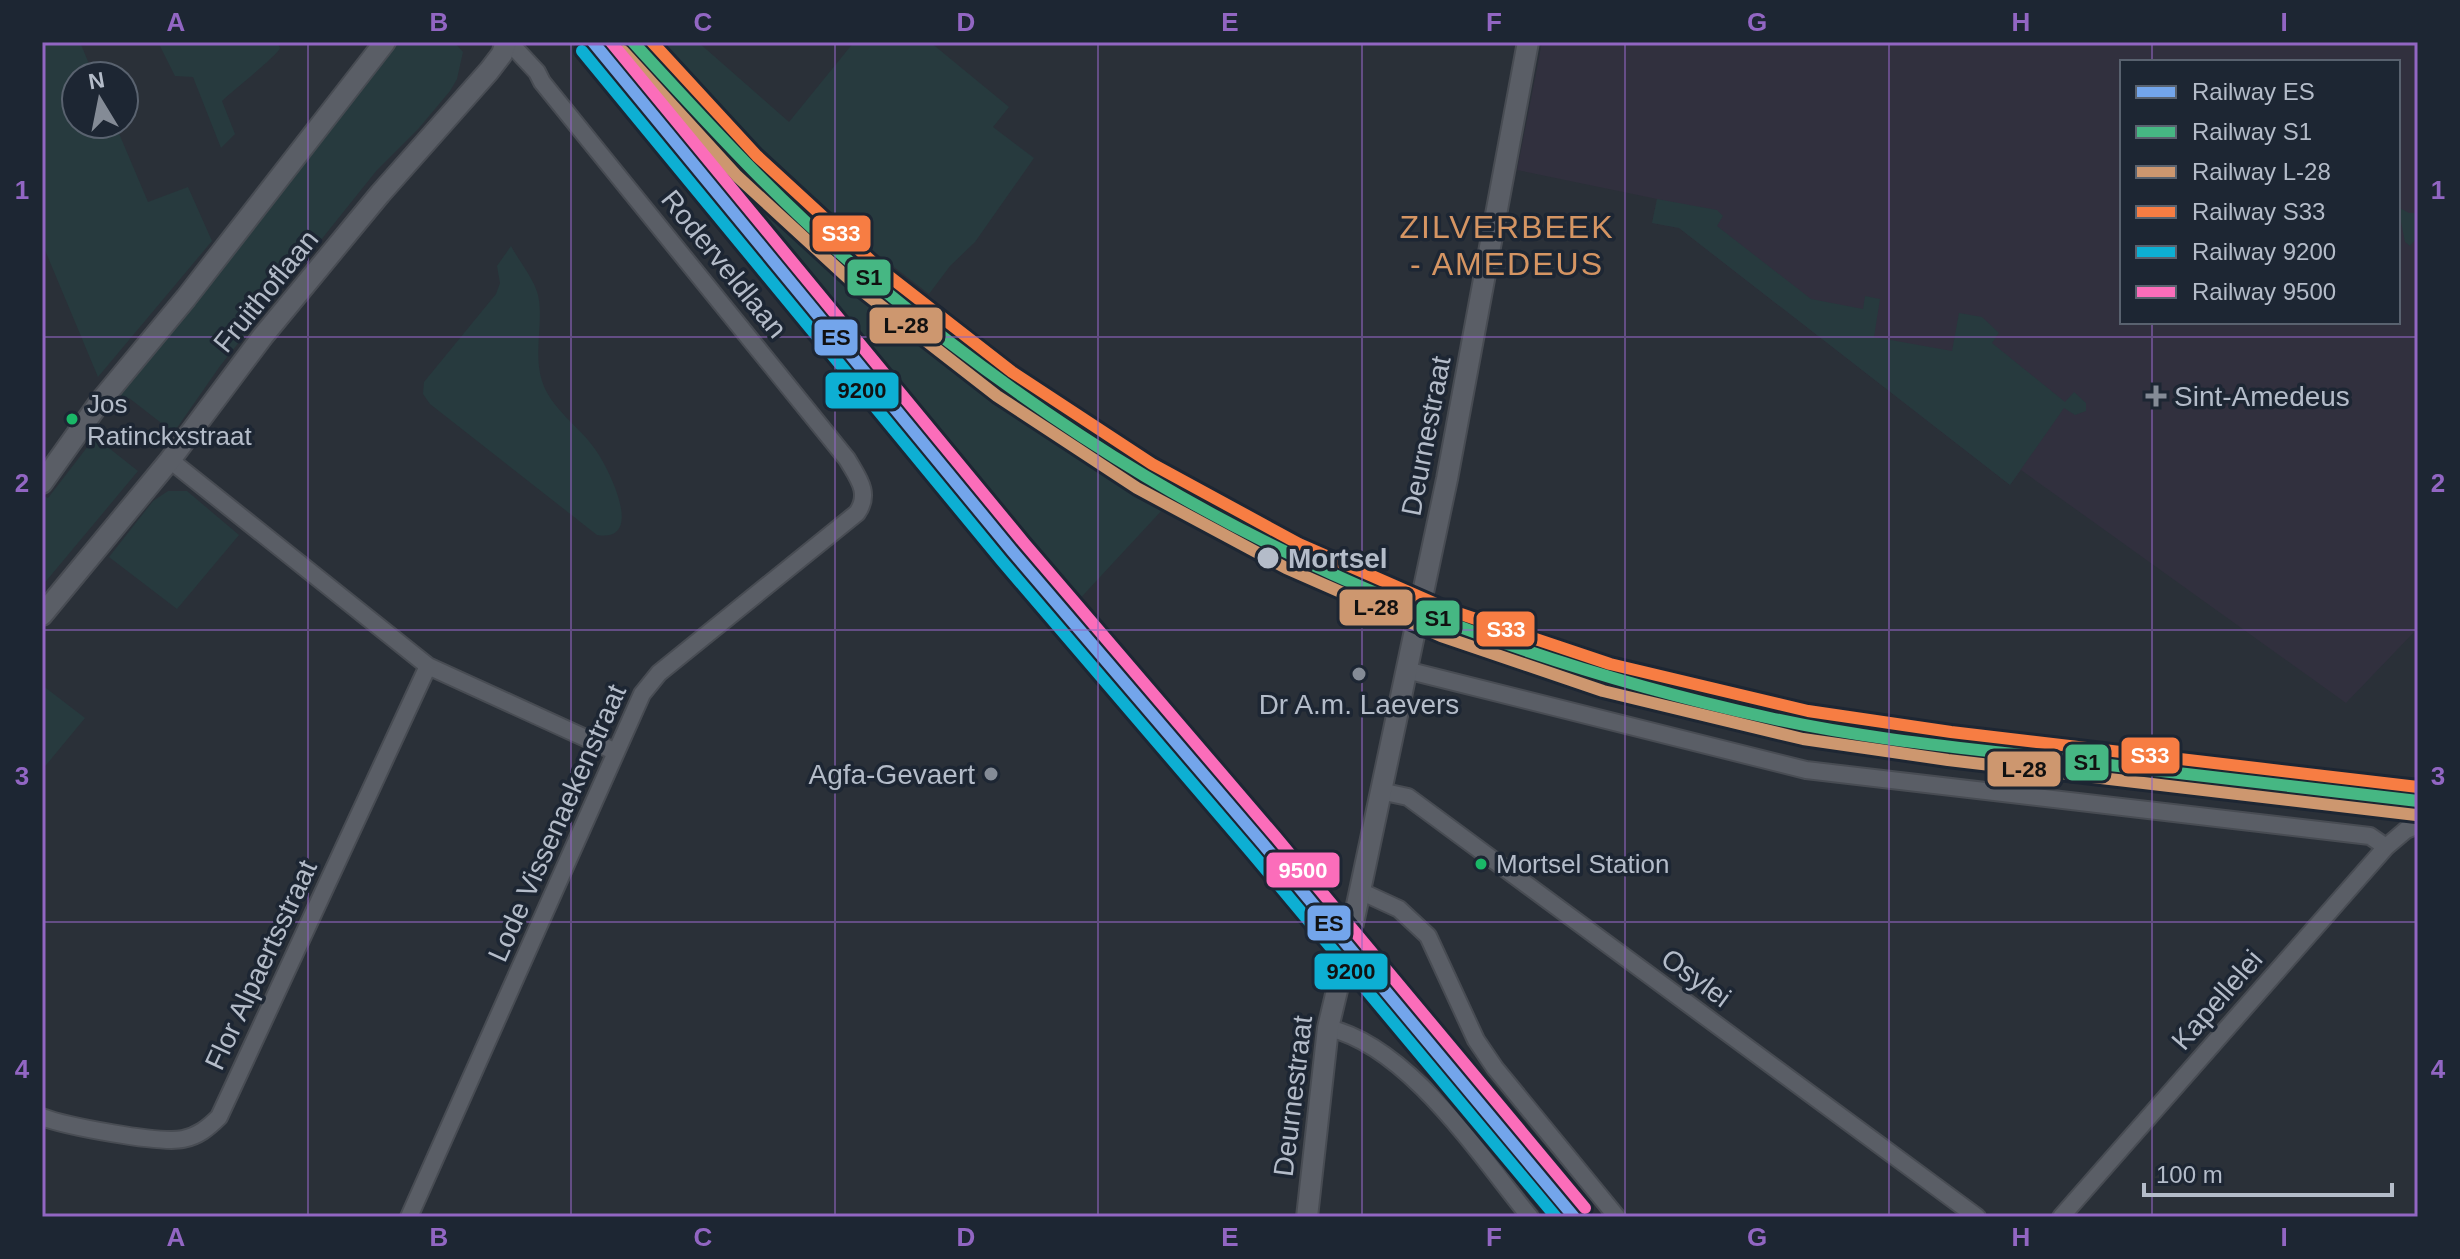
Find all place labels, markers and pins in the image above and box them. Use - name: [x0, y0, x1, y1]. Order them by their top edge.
- place label: Sint-Amedeus: [2174, 381, 2350, 412]
- marker: Sint-Amedeus: [2145, 385, 2167, 407]
- place label: Jos Ratinckxstraat: [87, 389, 252, 451]
- marker: Jos Ratinckxstraat: [64, 411, 80, 427]
- place label: Mortsel: [1288, 543, 1388, 574]
- marker: Mortsel: [1255, 545, 1281, 571]
- marker: Dr A.m. Laevers: [1350, 665, 1368, 683]
- place label: Dr A.m. Laevers: [1259, 689, 1459, 720]
- place label: Agfa-Gevaert: [808, 759, 975, 790]
- marker: Agfa-Gevaert: [982, 765, 1000, 783]
- place label: Mortsel Station: [1496, 849, 1669, 879]
- marker: Mortsel Station: [1473, 856, 1489, 872]

